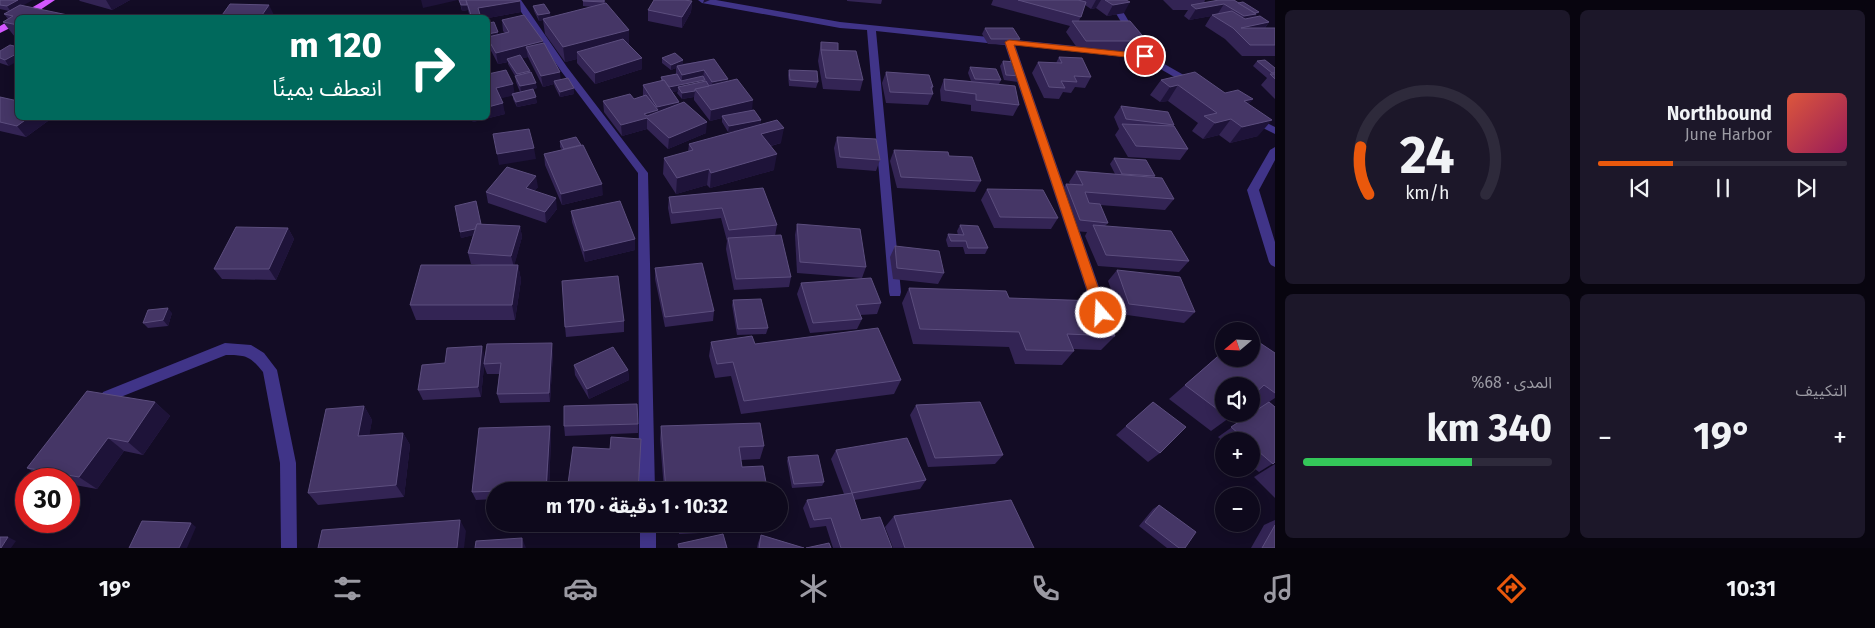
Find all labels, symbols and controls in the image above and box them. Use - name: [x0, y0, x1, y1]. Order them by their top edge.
- text: 120 m: [289, 24, 382, 66]
- icon: right: [400, 35, 465, 100]
- pin: [1124, 35, 1166, 77]
- icon: arrive: [1131, 42, 1159, 70]
- text: انعطف يمينًا: [272, 75, 382, 102]
- text: Northbound: [1667, 102, 1772, 125]
- text: 24: [1400, 124, 1455, 187]
- text: June Harbor: [1685, 125, 1772, 144]
- icon: previous: [1626, 174, 1654, 202]
- icon: pause: [1709, 174, 1737, 202]
- icon: next: [1792, 174, 1820, 202]
- text: km/h: [1405, 182, 1450, 204]
- position arrow: [1074, 286, 1126, 338]
- north arrow: [1215, 322, 1260, 368]
- map controls: [1215, 322, 1260, 532]
- text: المدى · 68%: [1471, 373, 1552, 392]
- button: sound: [1215, 377, 1260, 422]
- text: التكييف: [1795, 381, 1847, 400]
- text: 340 km: [1427, 405, 1552, 451]
- text: 19°: [1693, 413, 1752, 459]
- text: −: [1598, 421, 1612, 454]
- text: +: [1833, 421, 1847, 454]
- button: +: [1215, 432, 1260, 477]
- speed limit sign: 30: [15, 468, 80, 533]
- button: −: [1215, 487, 1260, 532]
- text: 10:32 · 1 دقيقة · 170 m: [546, 495, 728, 518]
- icon: filters: [330, 571, 365, 606]
- icon: car: [563, 571, 598, 606]
- icon: climate: [796, 571, 831, 606]
- icon: phone: [1028, 571, 1063, 606]
- icon: music: [1261, 571, 1296, 606]
- icon: directions: [1494, 571, 1529, 606]
- text: 19°: [99, 575, 133, 602]
- text: 10:31: [1726, 575, 1776, 602]

